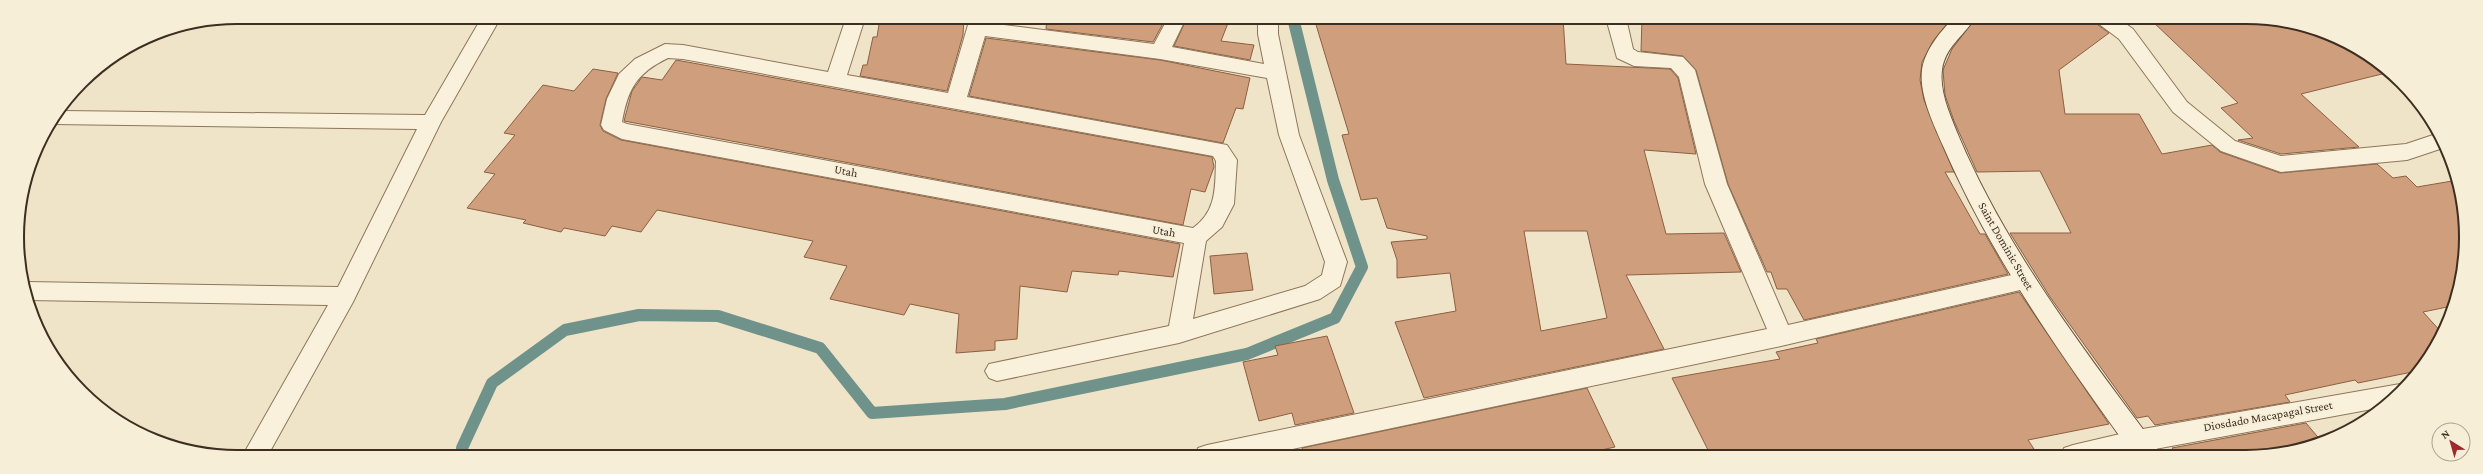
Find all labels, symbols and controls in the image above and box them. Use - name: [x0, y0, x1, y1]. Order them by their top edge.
- street label: Utah: [833, 162, 859, 180]
- street label: Saint Dominic Street: [1975, 200, 2037, 293]
- street label: Utah: [1151, 222, 1177, 240]
- street label: Diosdado Macapagal Street: [2202, 398, 2335, 434]
- north arrow: [2431, 422, 2471, 462]
- text: N: [2438, 427, 2452, 441]

